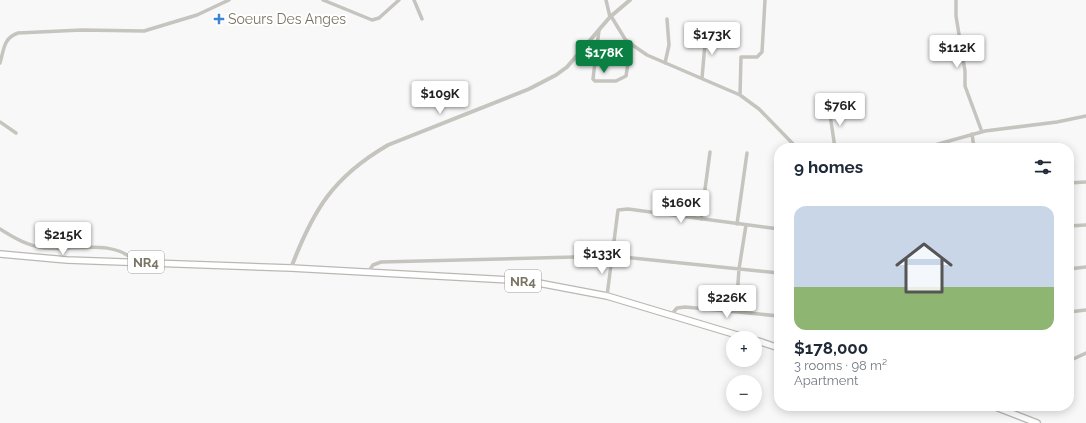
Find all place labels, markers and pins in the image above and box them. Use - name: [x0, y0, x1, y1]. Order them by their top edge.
- place label: Soeurs Des Anges: [228, 11, 346, 27]
- marker: Soeurs Des Anges: [213, 13, 225, 25]
- pin: $173K: [684, 22, 740, 56]
- pin: $112K: [929, 35, 985, 69]
- pin: $178K: [576, 40, 632, 74]
- pin: $109K: [412, 81, 468, 115]
- pin: $76K: [816, 93, 864, 127]
- pin: $160K: [653, 190, 709, 224]
- pin: $215K: [35, 222, 91, 256]
- pin: $133K: [574, 241, 630, 275]
- pin: $226K: [699, 285, 755, 319]

